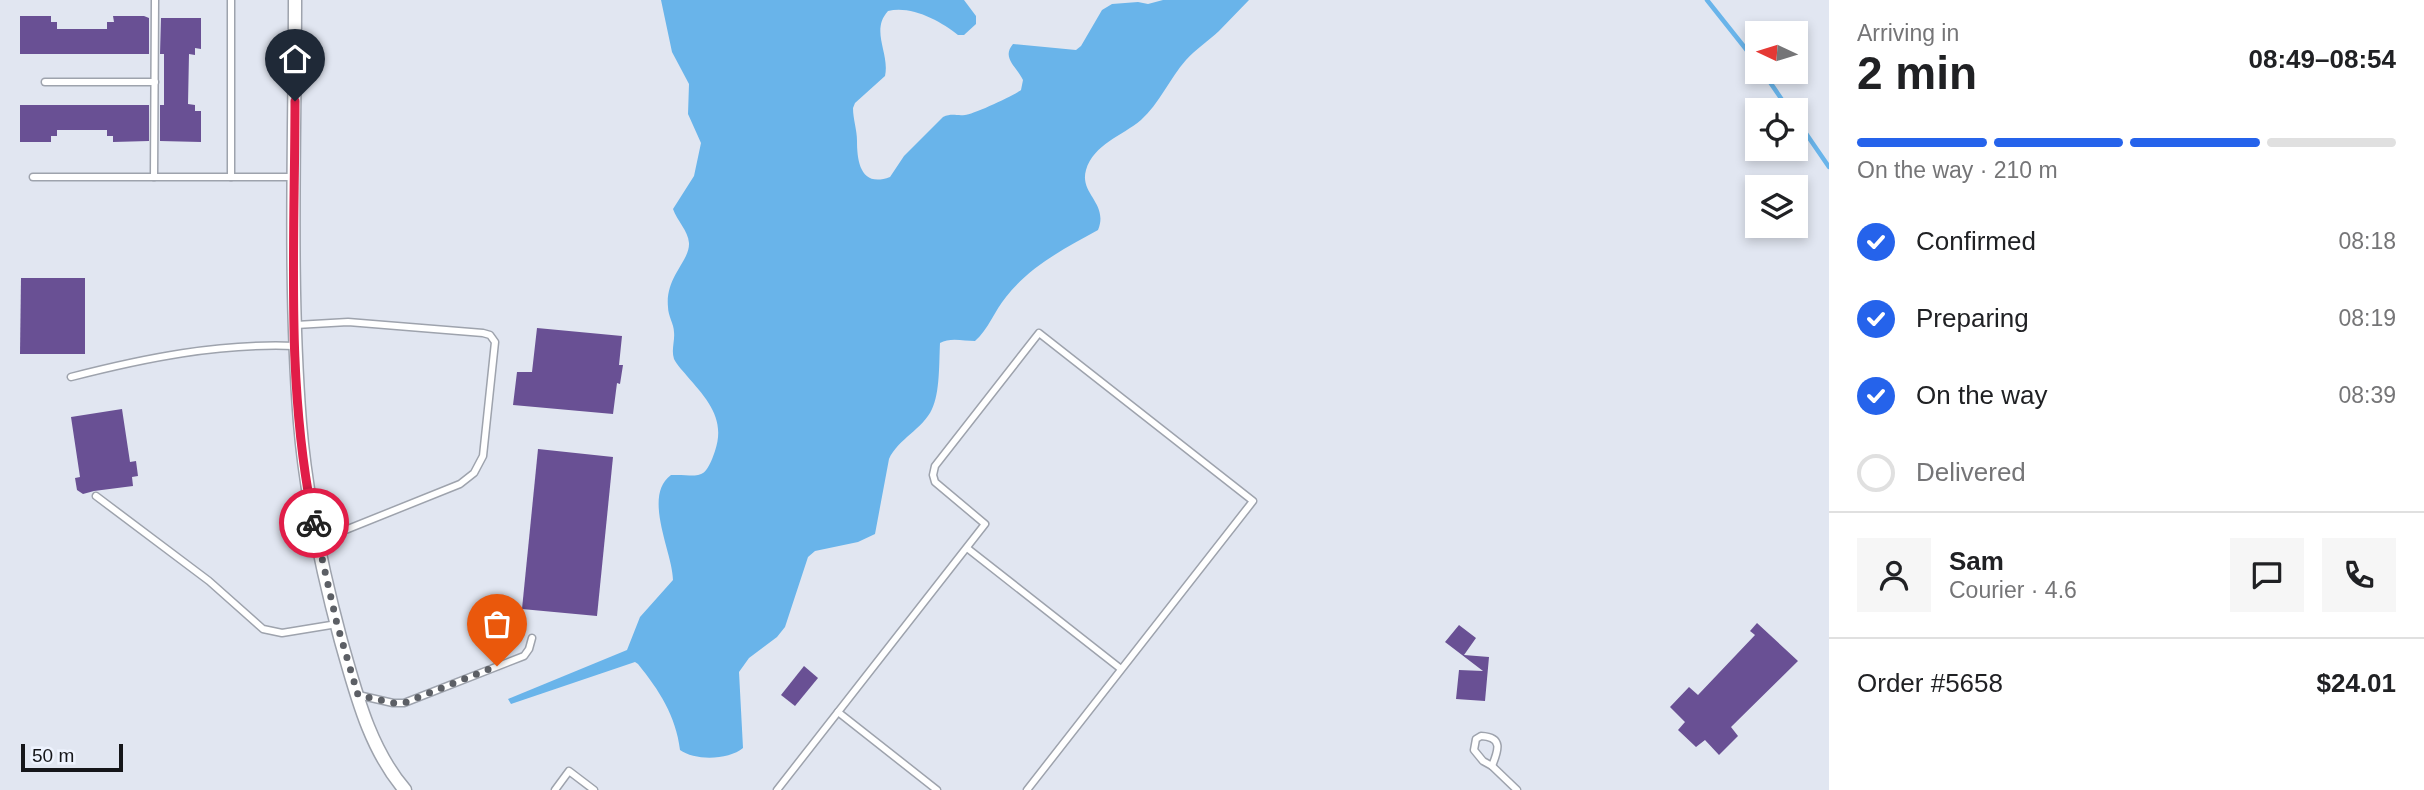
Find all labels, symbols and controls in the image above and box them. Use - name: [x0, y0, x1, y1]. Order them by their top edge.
- text: Arriving in: [1857, 20, 1959, 46]
- north arrow: [1745, 21, 1808, 84]
- map controls: [1745, 21, 1808, 238]
- pin: [265, 29, 325, 101]
- icon: home: [276, 40, 314, 78]
- text: 08:49–08:54: [2249, 44, 2396, 74]
- text: 2 min: [1857, 47, 1977, 99]
- button: locate: [1745, 98, 1808, 161]
- text: On the way · 210 m: [1857, 157, 2058, 183]
- button: layers: [1745, 175, 1808, 238]
- icon: check: [1857, 223, 1895, 261]
- text: Confirmed: [1916, 226, 2036, 256]
- text: 08:18: [2338, 228, 2396, 254]
- icon: check: [1857, 300, 1895, 338]
- text: Preparing: [1916, 303, 2029, 333]
- text: 08:19: [2338, 305, 2396, 331]
- icon: check: [1857, 377, 1895, 415]
- text: On the way: [1916, 380, 2048, 410]
- text: 08:39: [2338, 382, 2396, 408]
- text: Delivered: [1916, 457, 2026, 487]
- courier: [279, 488, 349, 558]
- icon: bike: [295, 504, 333, 542]
- button: person: [1857, 538, 1931, 612]
- button: chat: [2230, 538, 2304, 612]
- button: phone: [2322, 538, 2396, 612]
- text: Sam: [1949, 546, 2004, 576]
- text: Courier · 4.6: [1949, 577, 2077, 603]
- pin: [467, 594, 527, 666]
- icon: bag: [478, 605, 516, 643]
- text: Order #5658: [1857, 668, 2003, 698]
- text: $24.01: [2316, 668, 2396, 698]
- scale bar: [21, 741, 122, 773]
- text: 50 m: [32, 745, 74, 766]

